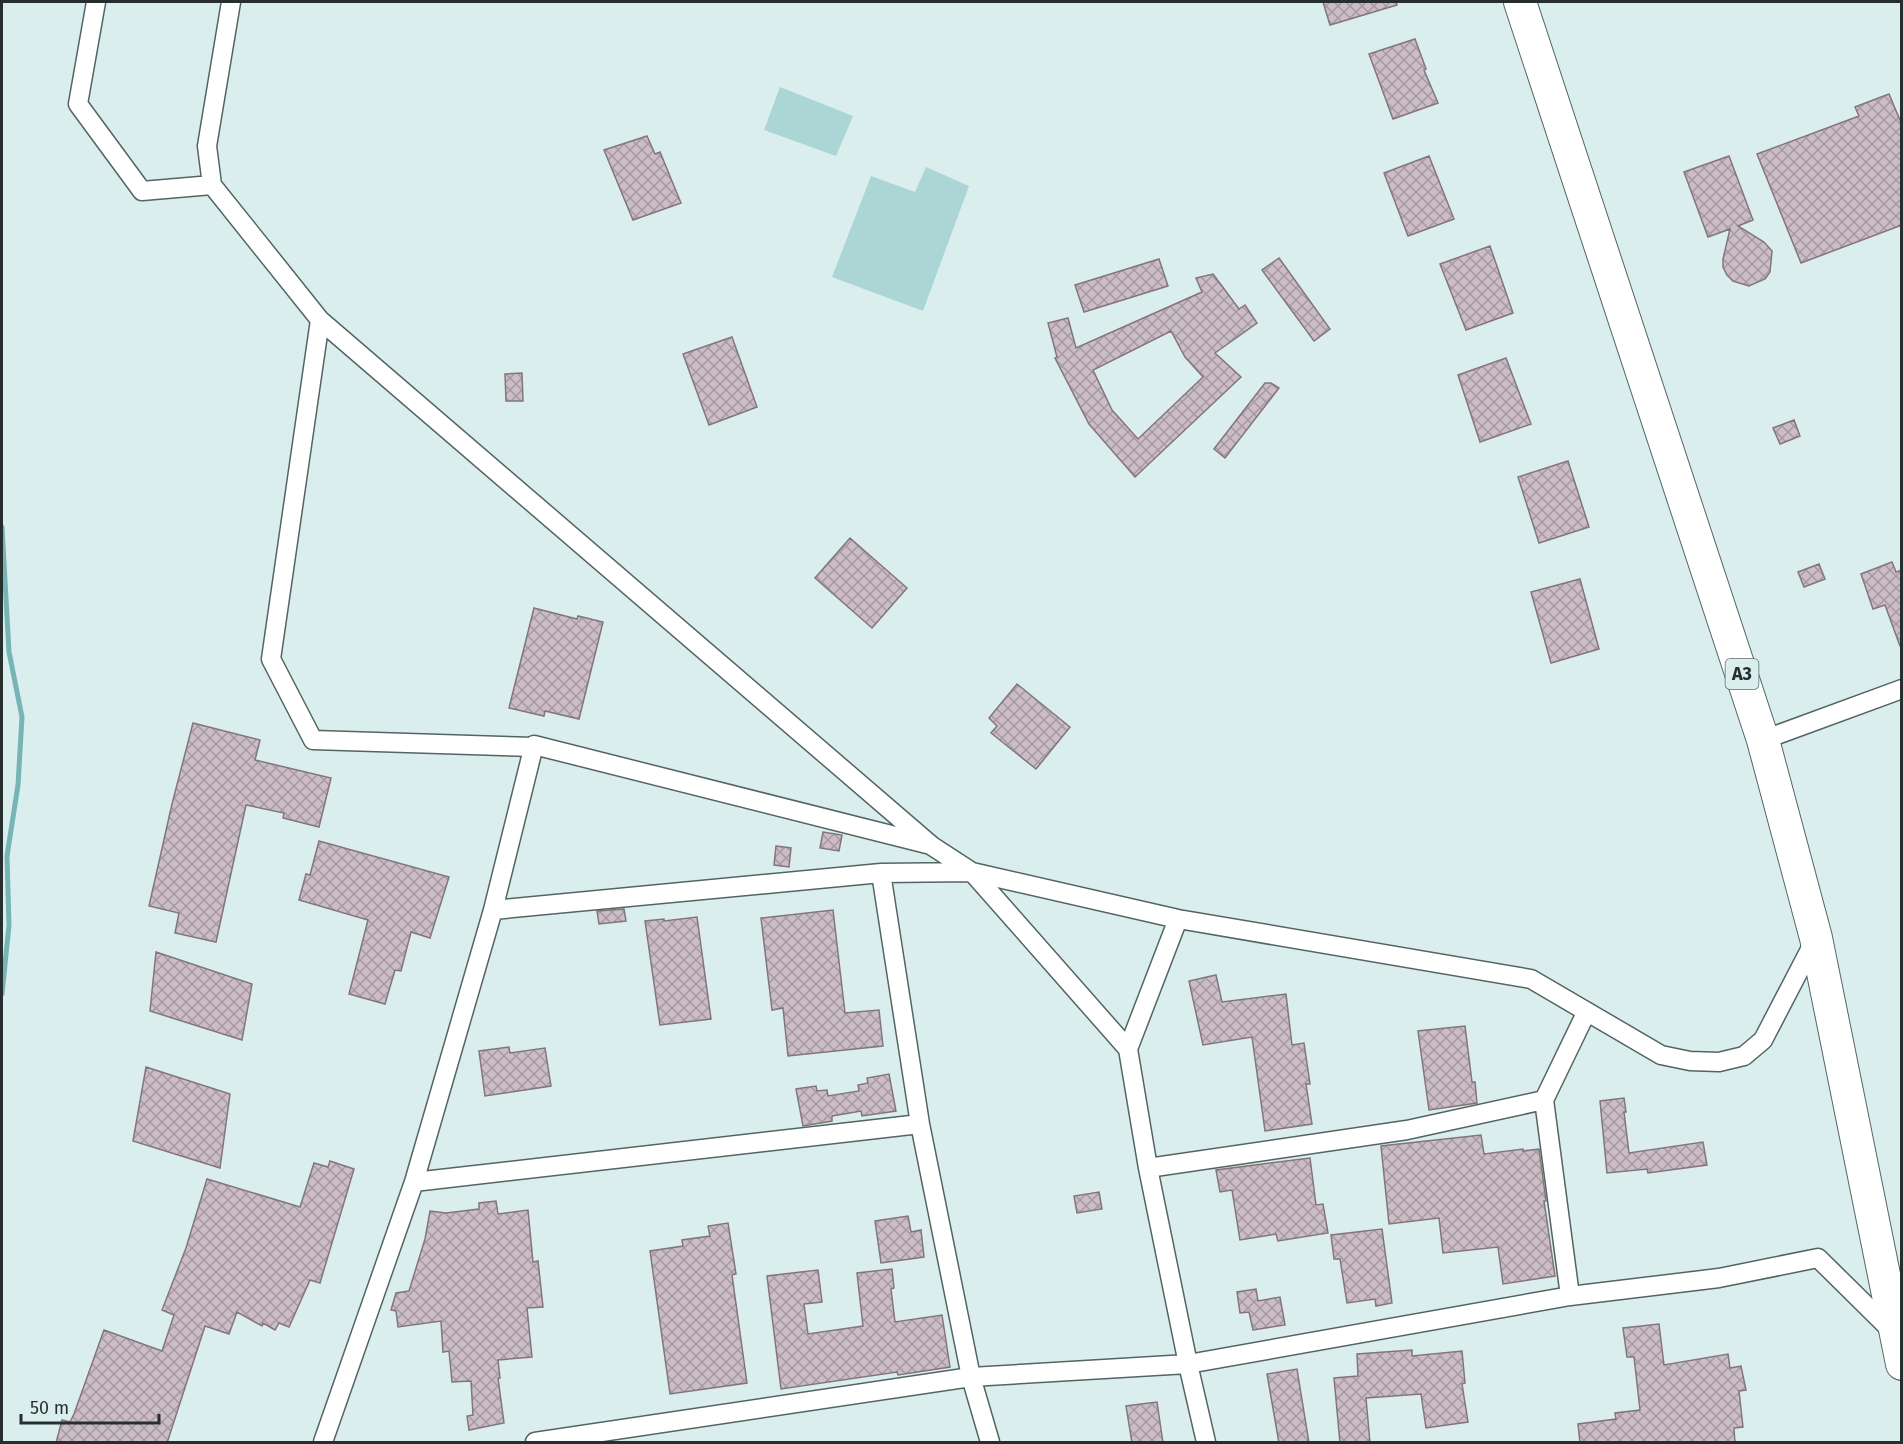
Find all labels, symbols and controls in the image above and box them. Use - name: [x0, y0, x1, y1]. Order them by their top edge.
- road number: A3: [1726, 659, 1758, 689]
- scale bar: [21, 1387, 159, 1425]
- text: 50 m: [30, 1397, 69, 1419]

